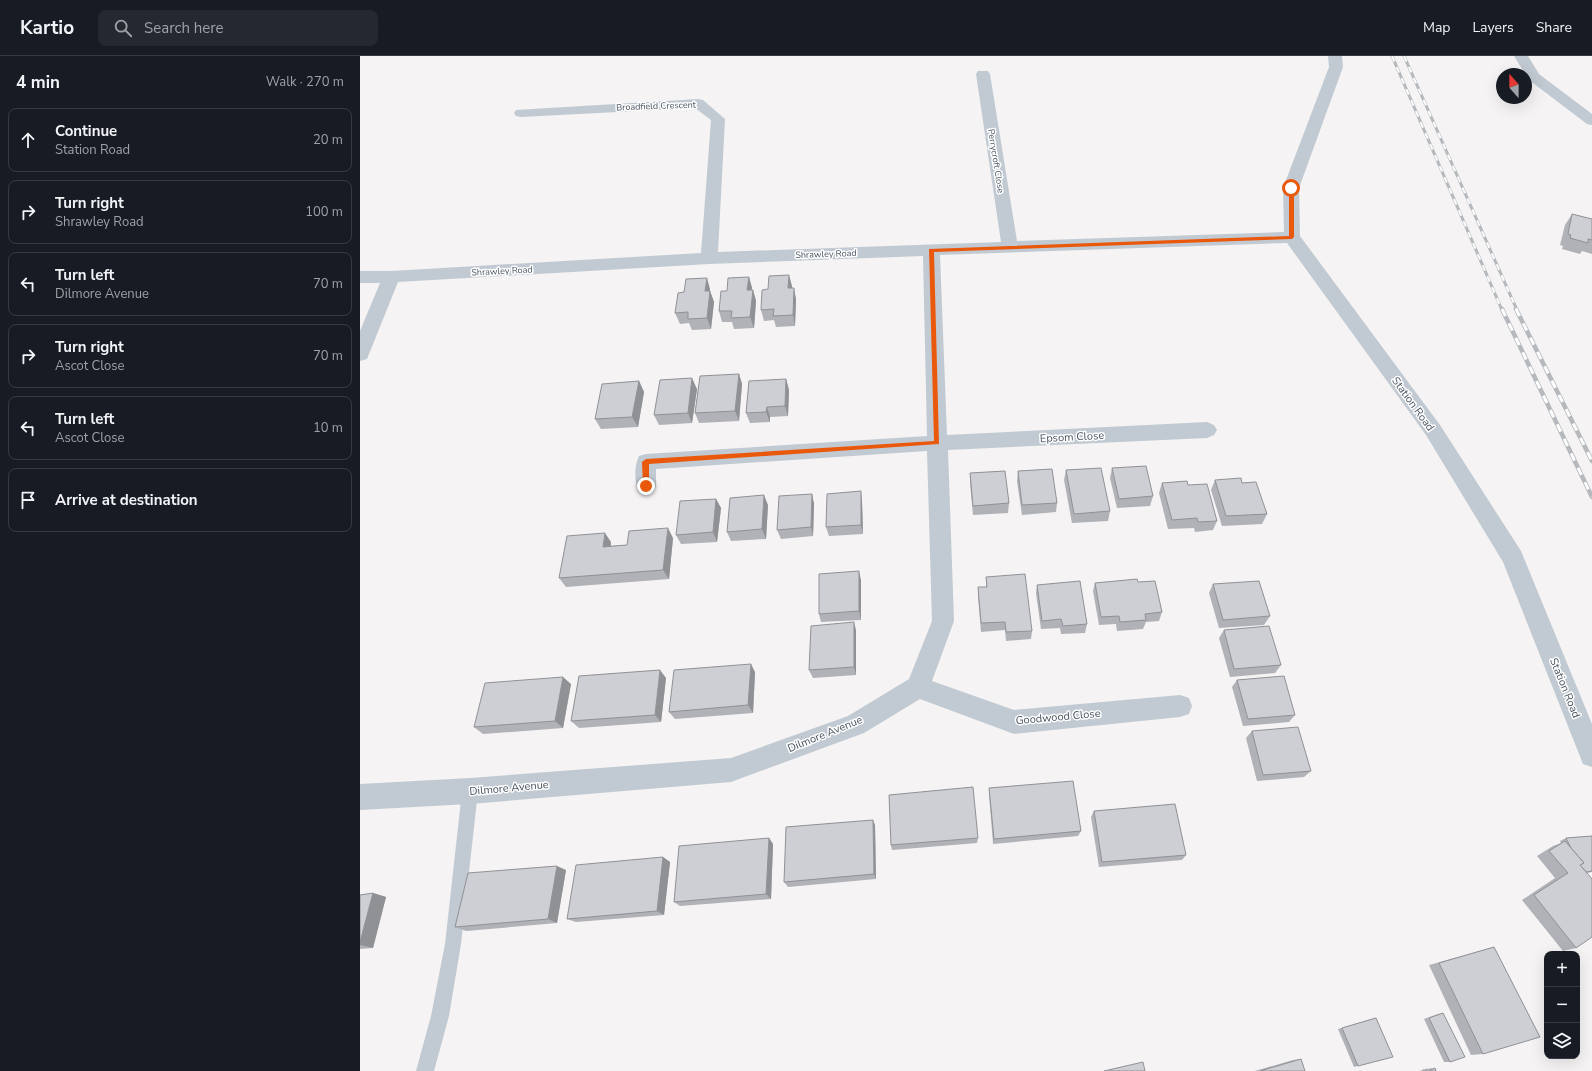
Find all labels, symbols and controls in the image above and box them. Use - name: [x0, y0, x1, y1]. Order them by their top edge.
- search box: [98, 10, 378, 46]
- text: Kartio: [20, 15, 74, 41]
- icon: search: [112, 17, 134, 39]
- text: Search here: [144, 18, 224, 38]
- text: Map: [1423, 18, 1450, 37]
- text: Layers: [1472, 18, 1514, 37]
- text: Share: [1536, 18, 1572, 37]
- north arrow: [1496, 68, 1532, 104]
- text: 4 min: [16, 71, 60, 94]
- text: Walk · 270 m: [266, 73, 344, 91]
- street label: Broadfield Crescent: [616, 99, 697, 113]
- text: Continue: [55, 121, 117, 141]
- street label: Perrycroft Close: [985, 128, 1007, 194]
- icon: ahead: [17, 129, 39, 151]
- text: 20 m: [313, 131, 343, 149]
- text: Station Road: [55, 141, 130, 159]
- route start: [1282, 179, 1300, 197]
- text: Turn right: [55, 193, 124, 213]
- icon: right: [17, 201, 39, 223]
- text: 100 m: [305, 203, 343, 221]
- text: Shrawley Road: [55, 213, 144, 231]
- street label: Shrawley Road: [795, 247, 857, 261]
- street label: Shrawley Road: [471, 263, 533, 279]
- text: Turn left: [55, 265, 114, 285]
- icon: left: [17, 273, 39, 295]
- text: 70 m: [313, 275, 343, 293]
- text: Dilmore Avenue: [55, 285, 149, 303]
- text: Turn right: [55, 337, 124, 357]
- icon: right: [17, 345, 39, 367]
- text: 70 m: [313, 347, 343, 365]
- text: Ascot Close: [55, 357, 125, 375]
- street label: Station Road: [1388, 374, 1438, 434]
- text: Turn left: [55, 409, 114, 429]
- icon: left: [17, 417, 39, 439]
- text: 10 m: [313, 419, 343, 437]
- street label: Epsom Close: [1039, 428, 1105, 446]
- text: Ascot Close: [55, 429, 125, 447]
- route end: [637, 477, 655, 495]
- icon: arrive: [17, 489, 39, 511]
- text: Arrive at destination: [55, 490, 198, 510]
- street label: Station Road: [1546, 656, 1584, 720]
- street label: Goodwood Close: [1015, 706, 1101, 728]
- street label: Dilmore Avenue: [785, 712, 865, 756]
- street label: Dilmore Avenue: [469, 777, 549, 799]
- map controls: [1544, 951, 1580, 1059]
- button: +: [1544, 951, 1580, 987]
- button: −: [1544, 987, 1580, 1023]
- button: layers: [1544, 1023, 1580, 1059]

